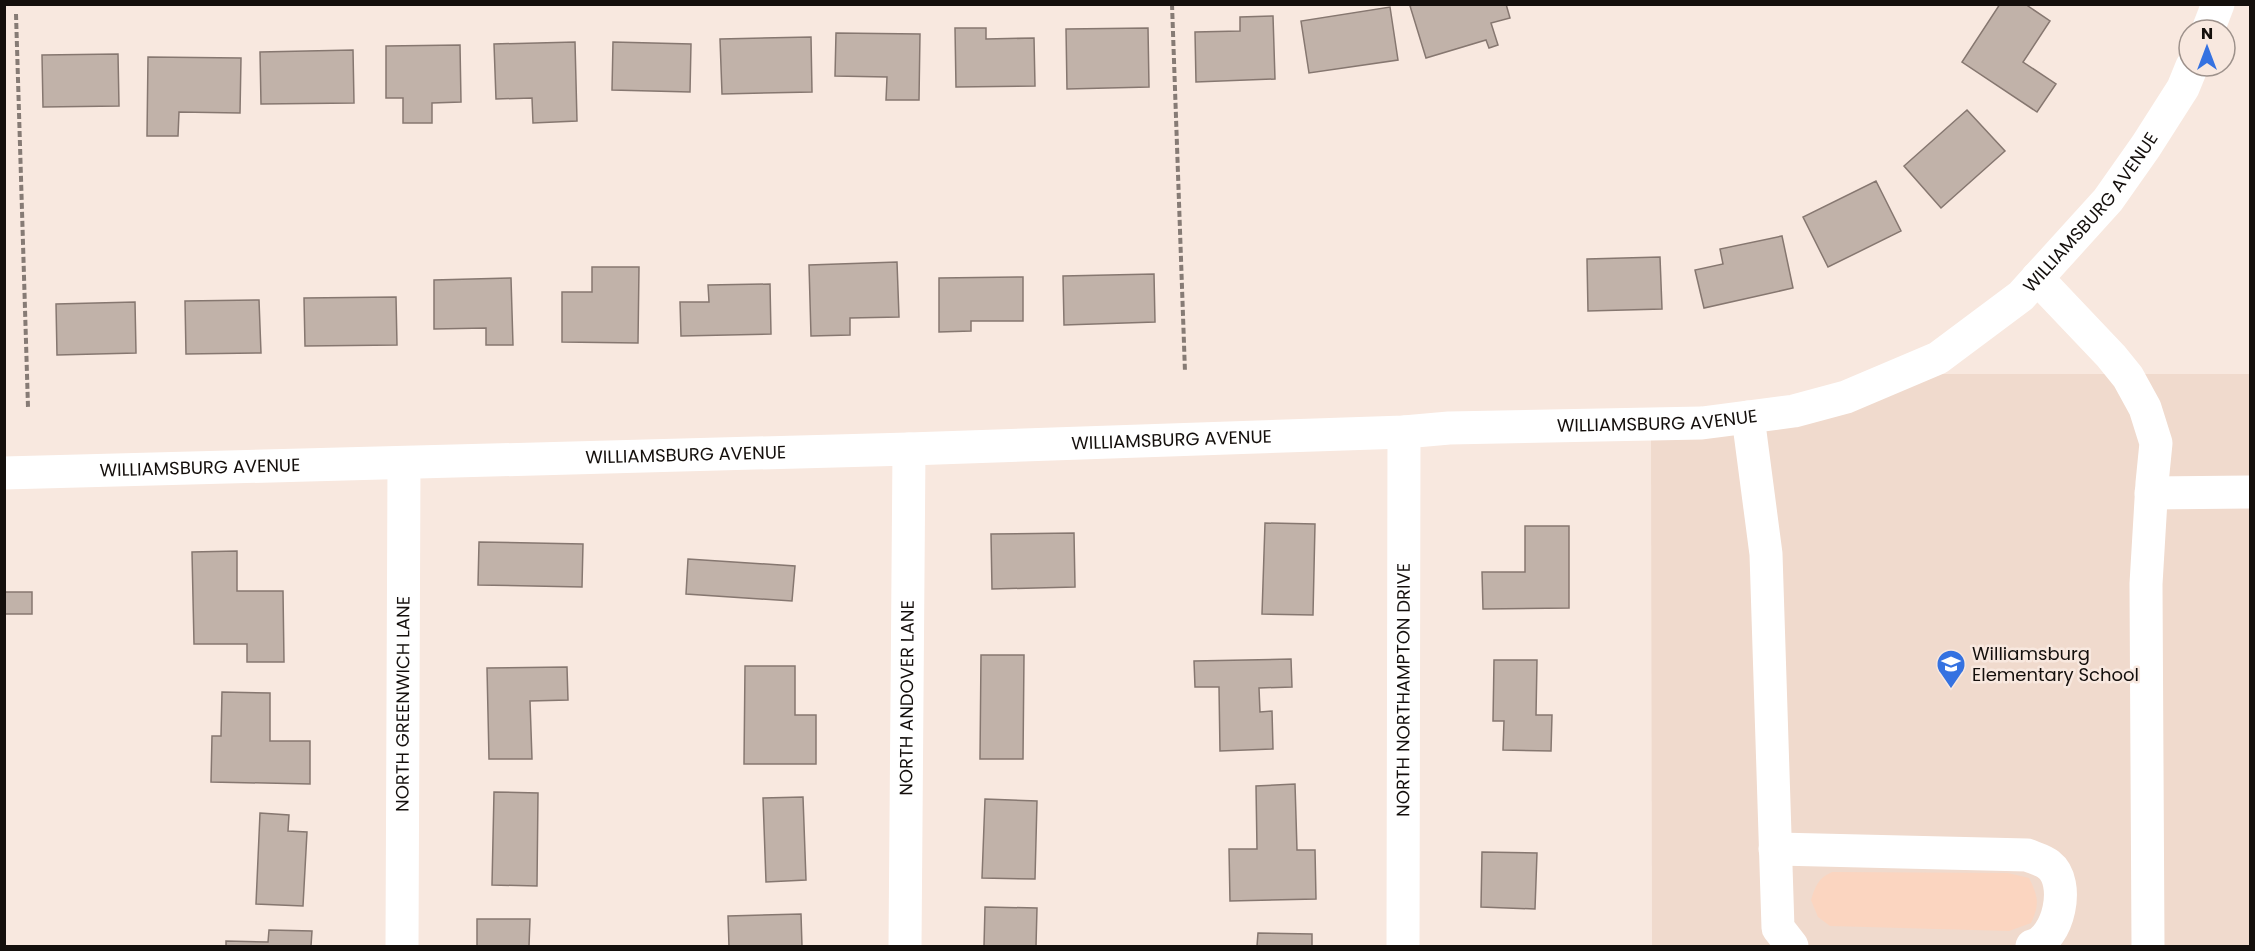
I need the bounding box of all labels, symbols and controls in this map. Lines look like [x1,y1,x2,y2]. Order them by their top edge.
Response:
north arrow [2177,18,2237,78]
text: N [2201,22,2213,45]
street label: WILLIAMSBURG AVENUE [2017,127,2164,298]
street label: WILLIAMSBURG AVENUE [1557,403,1759,438]
street label: WILLIAMSBURG AVENUE [1071,424,1272,455]
street label: WILLIAMSBURG AVENUE [585,439,786,470]
street label: WILLIAMSBURG AVENUE [99,452,301,482]
street label: NORTH NORTHAMPTON DRIVE [1390,563,1416,817]
street label: NORTH GREENWICH LANE [390,596,415,812]
street label: NORTH ANDOVER LANE [893,600,920,796]
place label: Williamsburg Elementary School [1972,641,2139,687]
school or university icon: Williamsburg Elementary School [1935,648,1967,690]

